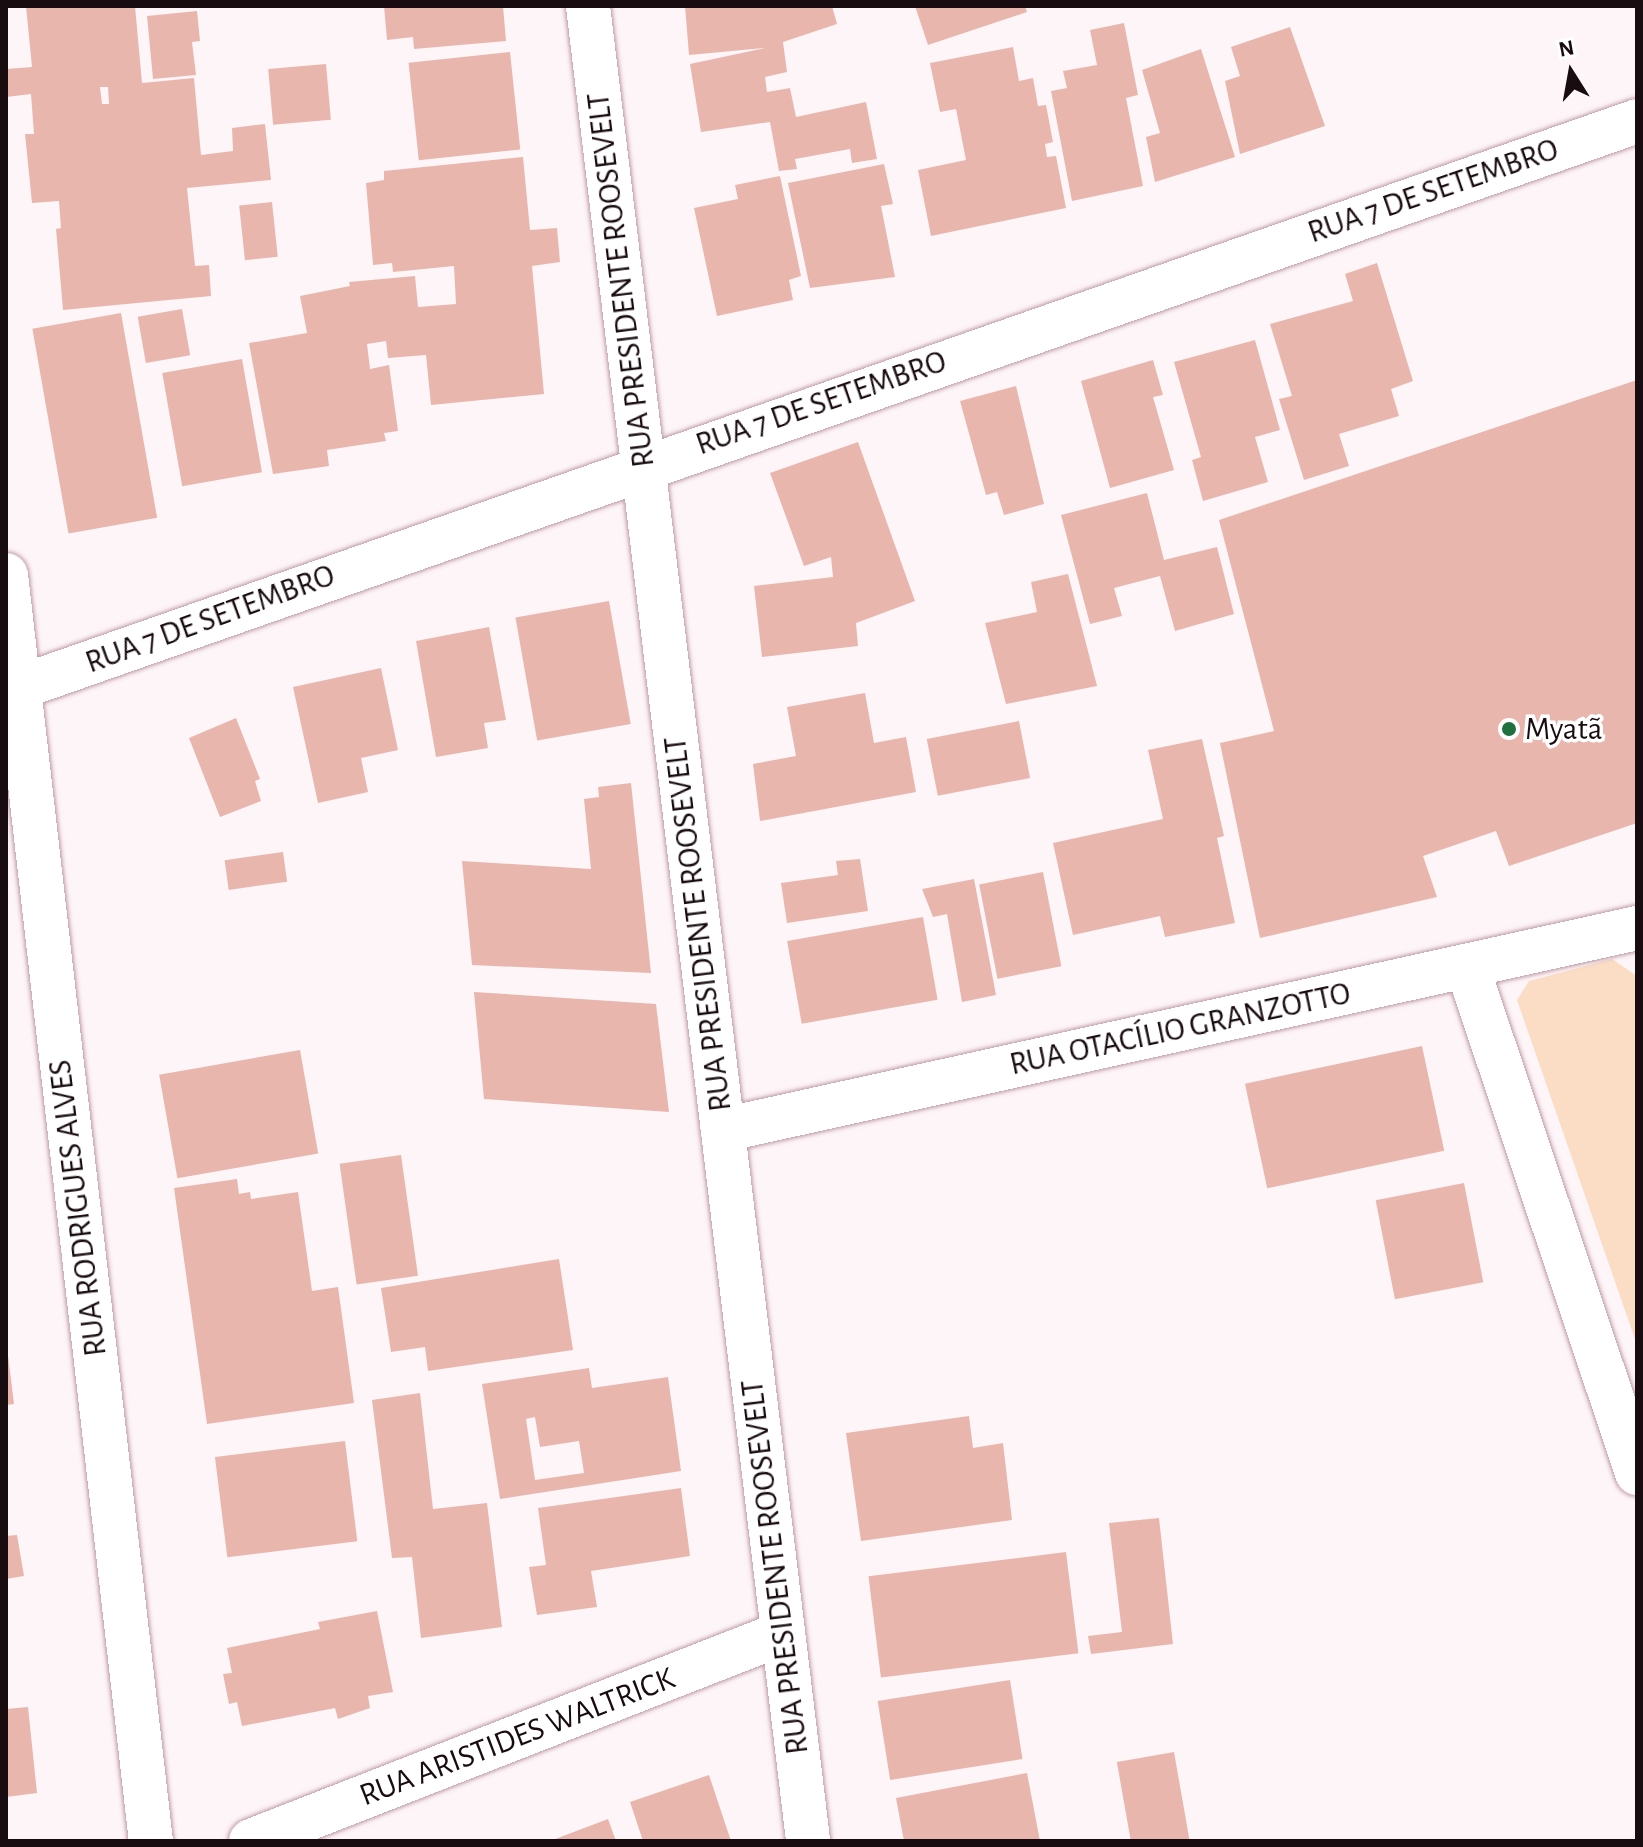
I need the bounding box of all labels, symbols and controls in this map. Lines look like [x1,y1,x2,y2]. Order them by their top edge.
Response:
north arrow [1531,32,1611,112]
text: N [1557,36,1576,61]
street label: RUA PRESIDENTE ROOSEVELT [579,90,663,470]
street label: RUA 7 DE SETEMBRO [1303,130,1563,252]
street label: RUA 7 DE SETEMBRO [691,342,951,464]
street label: RUA 7 DE SETEMBRO [80,556,340,682]
place label: Myatã [1525,710,1603,748]
marker: Myatã [1500,720,1518,738]
street label: RUA PRESIDENTE ROOSEVELT [656,734,740,1114]
street label: RUA OTACÍLIO GRANZOTTO [1006,974,1354,1084]
street label: RUA RODRIGUES ALVES [41,1058,115,1358]
street label: RUA PRESIDENTE ROOSEVELT [733,1377,817,1757]
street label: RUA ARISTIDES WALTRICK [354,1659,680,1815]

